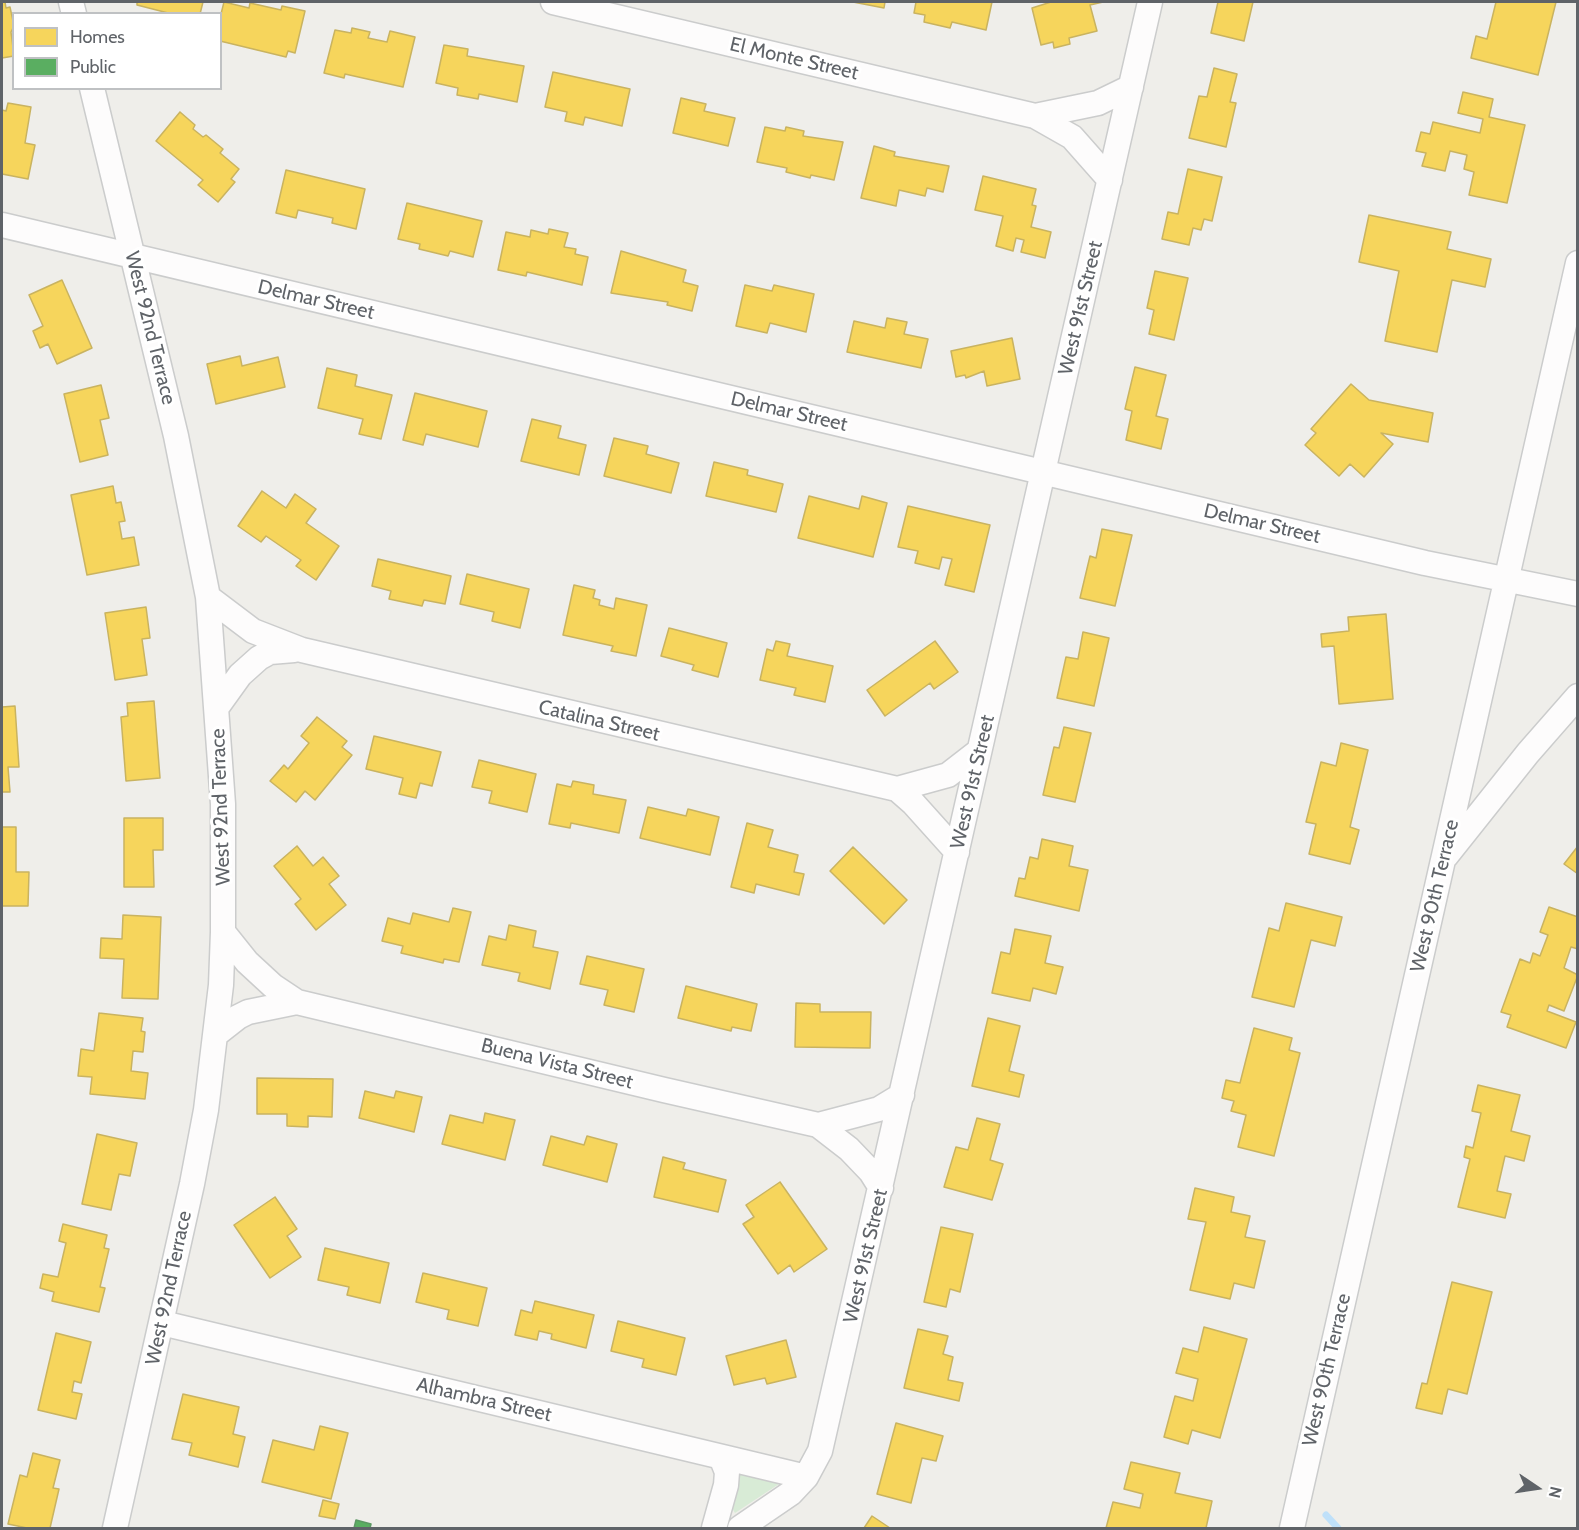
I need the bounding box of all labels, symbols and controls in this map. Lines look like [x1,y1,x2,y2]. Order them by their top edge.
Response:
legend [12,12,222,90]
text: Homes [70,26,125,48]
street label: El Monte Street [727,33,861,85]
text: Public [70,56,116,78]
street label: West 91st Street [1054,239,1108,377]
street label: West 92nd Terrace [119,249,181,407]
street label: Delmar Street [255,275,377,325]
street label: Delmar Street [728,387,850,437]
street label: Delmar Street [1201,499,1323,549]
street label: Catalina Street [536,695,662,747]
street label: West 91st Street [946,713,1000,851]
street label: West 92nd Terrace [206,728,236,886]
street label: West 90th Terrace [1406,817,1464,975]
street label: Buena Vista Street [479,1034,635,1094]
street label: West 91st Street [839,1187,893,1325]
street label: West 92nd Terrace [141,1209,197,1367]
street label: West 90th Terrace [1298,1291,1356,1449]
street label: Alhambra Street [414,1373,554,1427]
north arrow [1507,1458,1567,1518]
text: N [1544,1485,1566,1500]

